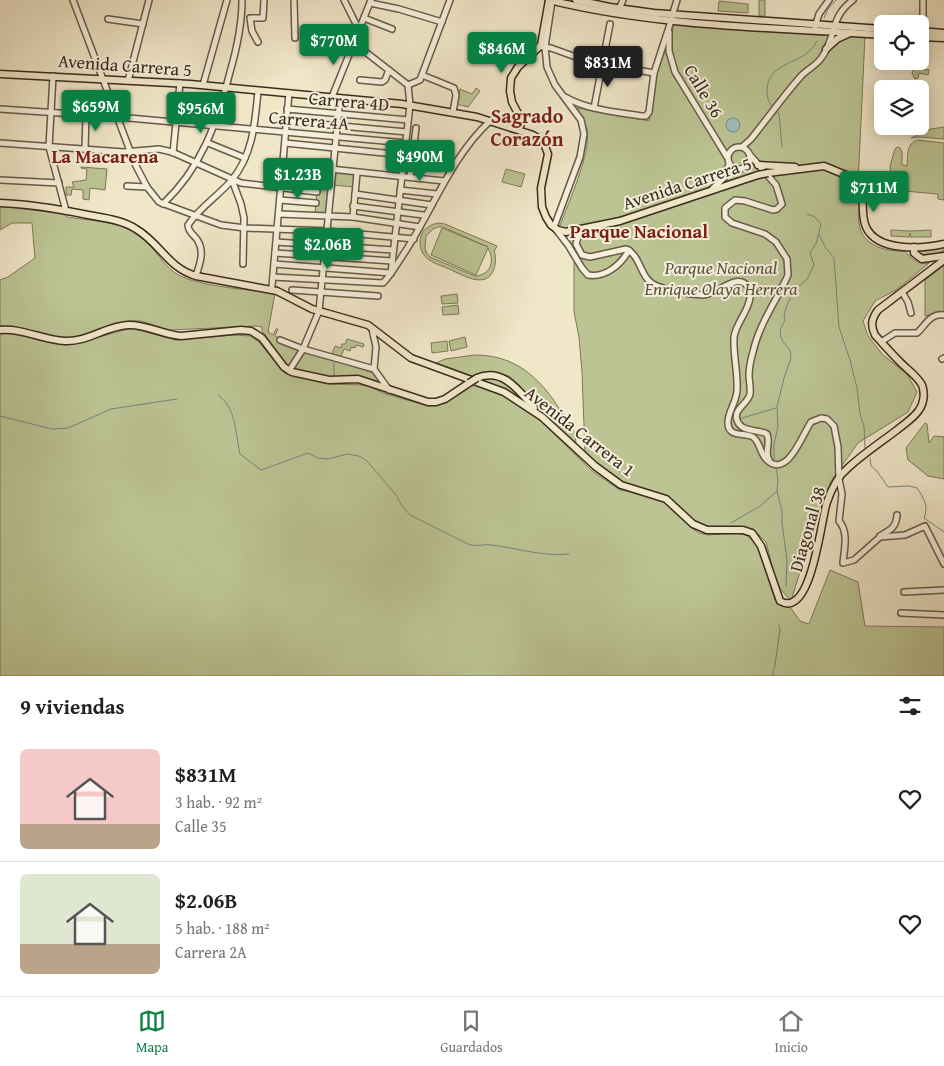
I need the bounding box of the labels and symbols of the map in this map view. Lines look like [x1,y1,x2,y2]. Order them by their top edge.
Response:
pin: $770M [299,23,369,66]
pin: $846M [467,32,537,74]
pin: $831M [573,46,643,88]
street label: Avenida Carrera 5 [57,47,193,83]
street label: Calle 36 [677,59,731,123]
street label: Carrera 4D [308,84,390,118]
pin: $659M [61,90,131,132]
pin: $956M [166,92,236,134]
district label: Sagrado Corazón [490,101,564,153]
street label: Carrera 4A [268,103,350,137]
pin: $490M [385,140,455,182]
district label: La Macarena [51,142,159,170]
street label: Avenida Carrera 5 [619,149,755,217]
pin: $1.23B [257,158,339,200]
pin: $711M [839,170,909,213]
district label: Parque Nacional [570,217,708,245]
pin: $2.06B [287,228,369,270]
park label: Parque Nacional Enrique Olaya Herrera [644,254,798,302]
street label: Avenida Carrera 1 [519,379,641,483]
street label: Diagonal 38 [782,483,832,575]

